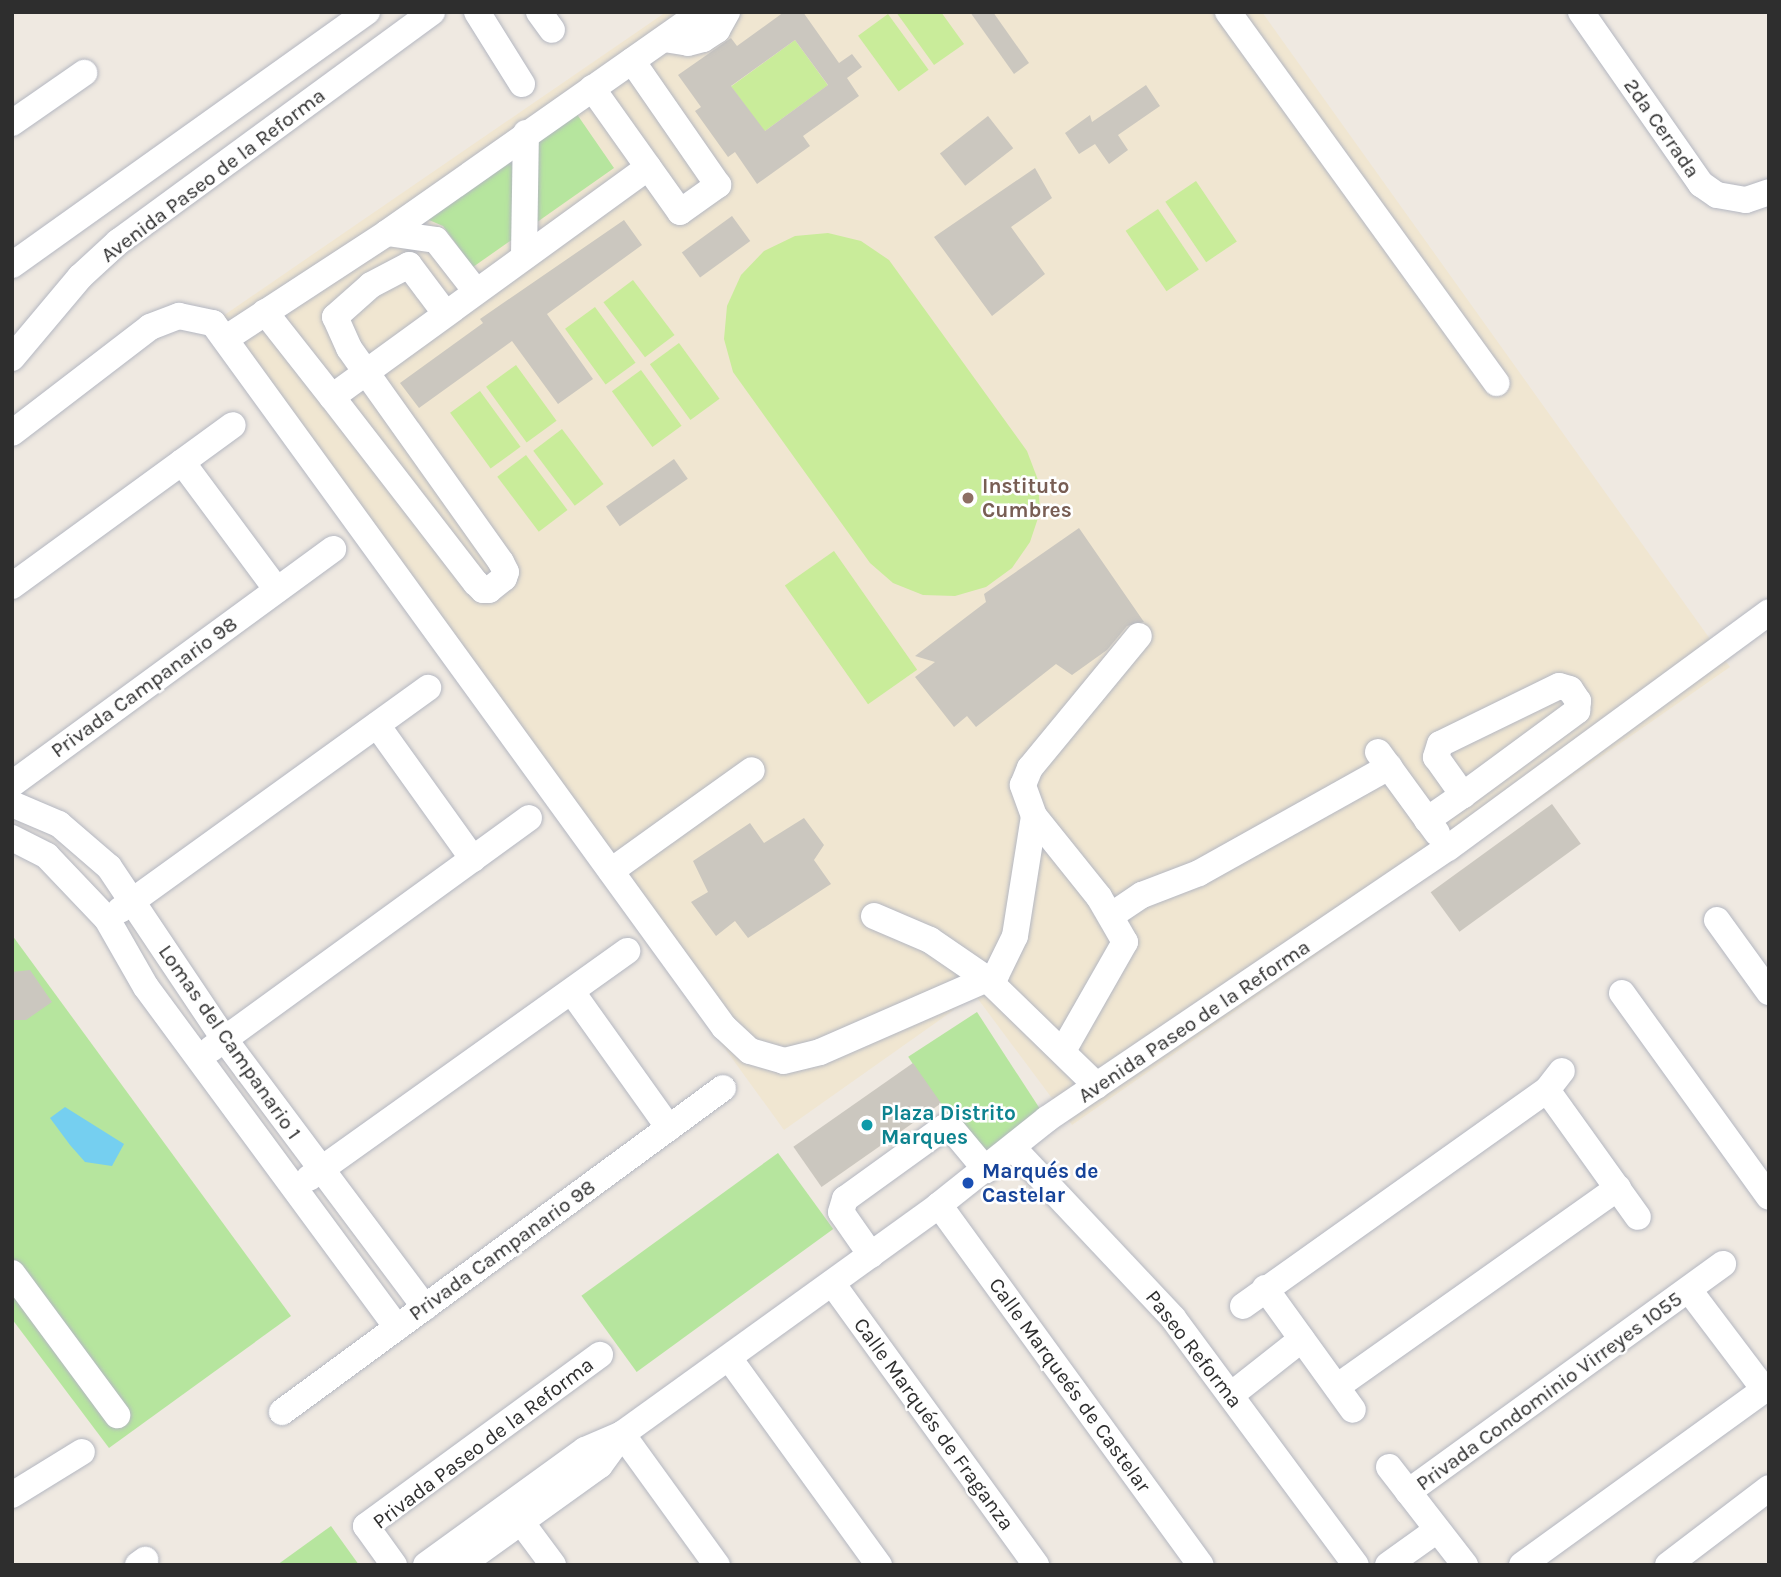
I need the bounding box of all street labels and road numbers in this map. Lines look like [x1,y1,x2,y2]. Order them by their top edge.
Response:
street label: 2da Cerrada [1619,73,1705,183]
street label: Avenida Paseo de la Reforma [96,82,330,268]
street label: Privada Campanario 98 [46,611,242,763]
street label: Avenida Paseo de la Reforma [1073,934,1315,1108]
street label: Lomas del Campanario 1 [153,940,307,1144]
street label: Privada Campanario 98 [404,1174,600,1326]
street label: Calle Marqueés de Castelar [984,1273,1156,1497]
street label: Paseo Reforma [1140,1285,1248,1413]
street label: Privada Condominio Virreyes 1055 [1411,1286,1687,1496]
street label: Calle Marqués de Fraganza [848,1313,1020,1535]
street label: Privada Paseo de la Reforma [368,1352,598,1534]

